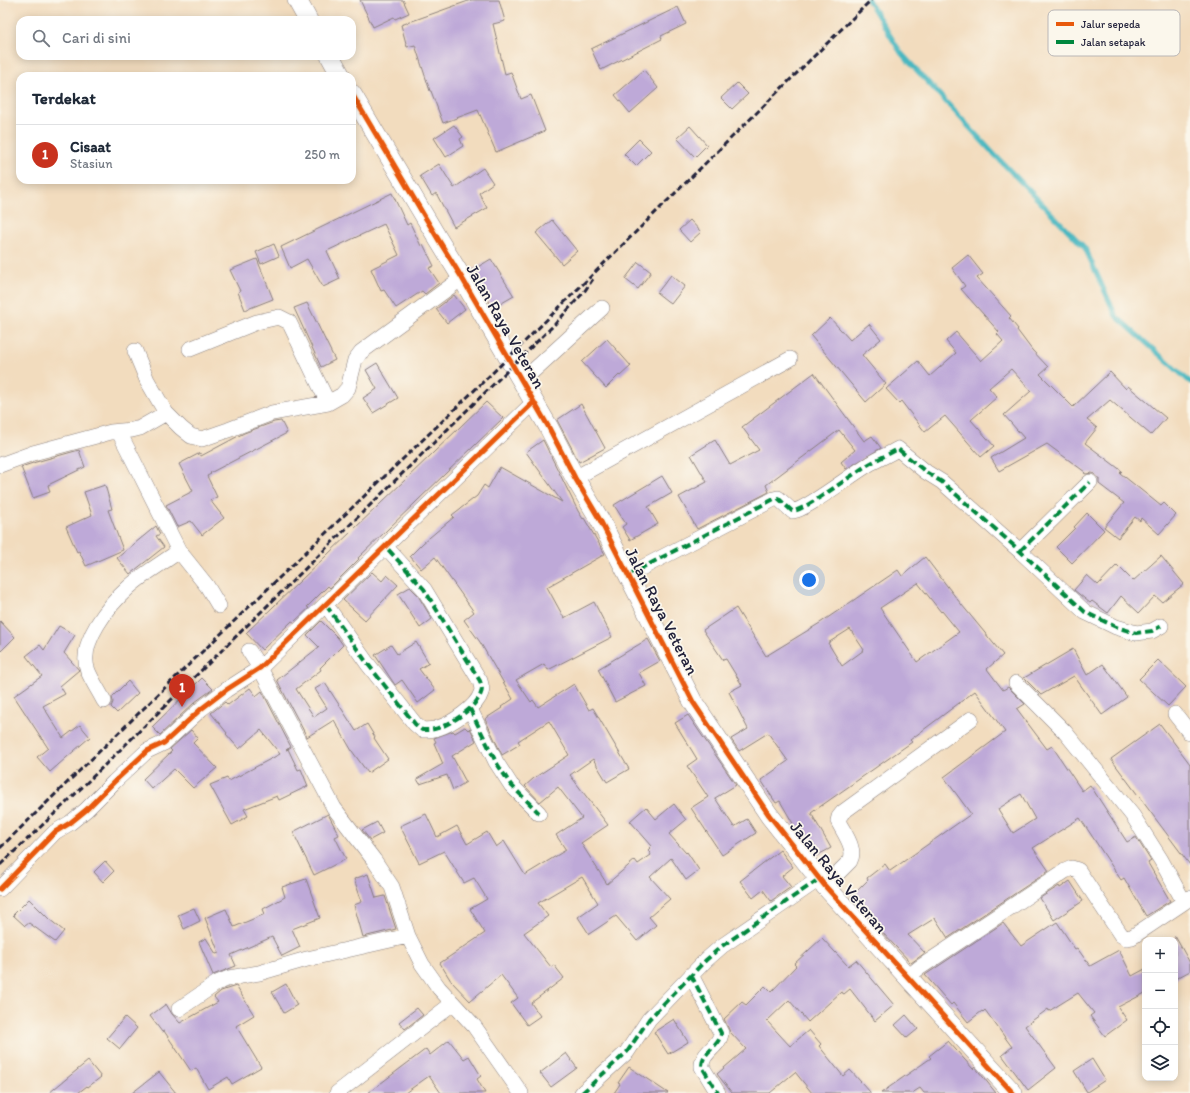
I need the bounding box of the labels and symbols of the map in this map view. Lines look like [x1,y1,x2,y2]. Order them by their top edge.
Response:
legend [1048,10,1180,56]
text: Jalur sepeda [1081,18,1141,31]
text: Jalan setapak [1081,36,1146,49]
street label: Jalan Raya Veteran [462,260,550,392]
street label: Jalan Raya Veteran [621,544,703,678]
your location [799,570,819,590]
pin: 1 [169,674,195,707]
street label: Jalan Raya Veteran [786,817,892,938]

